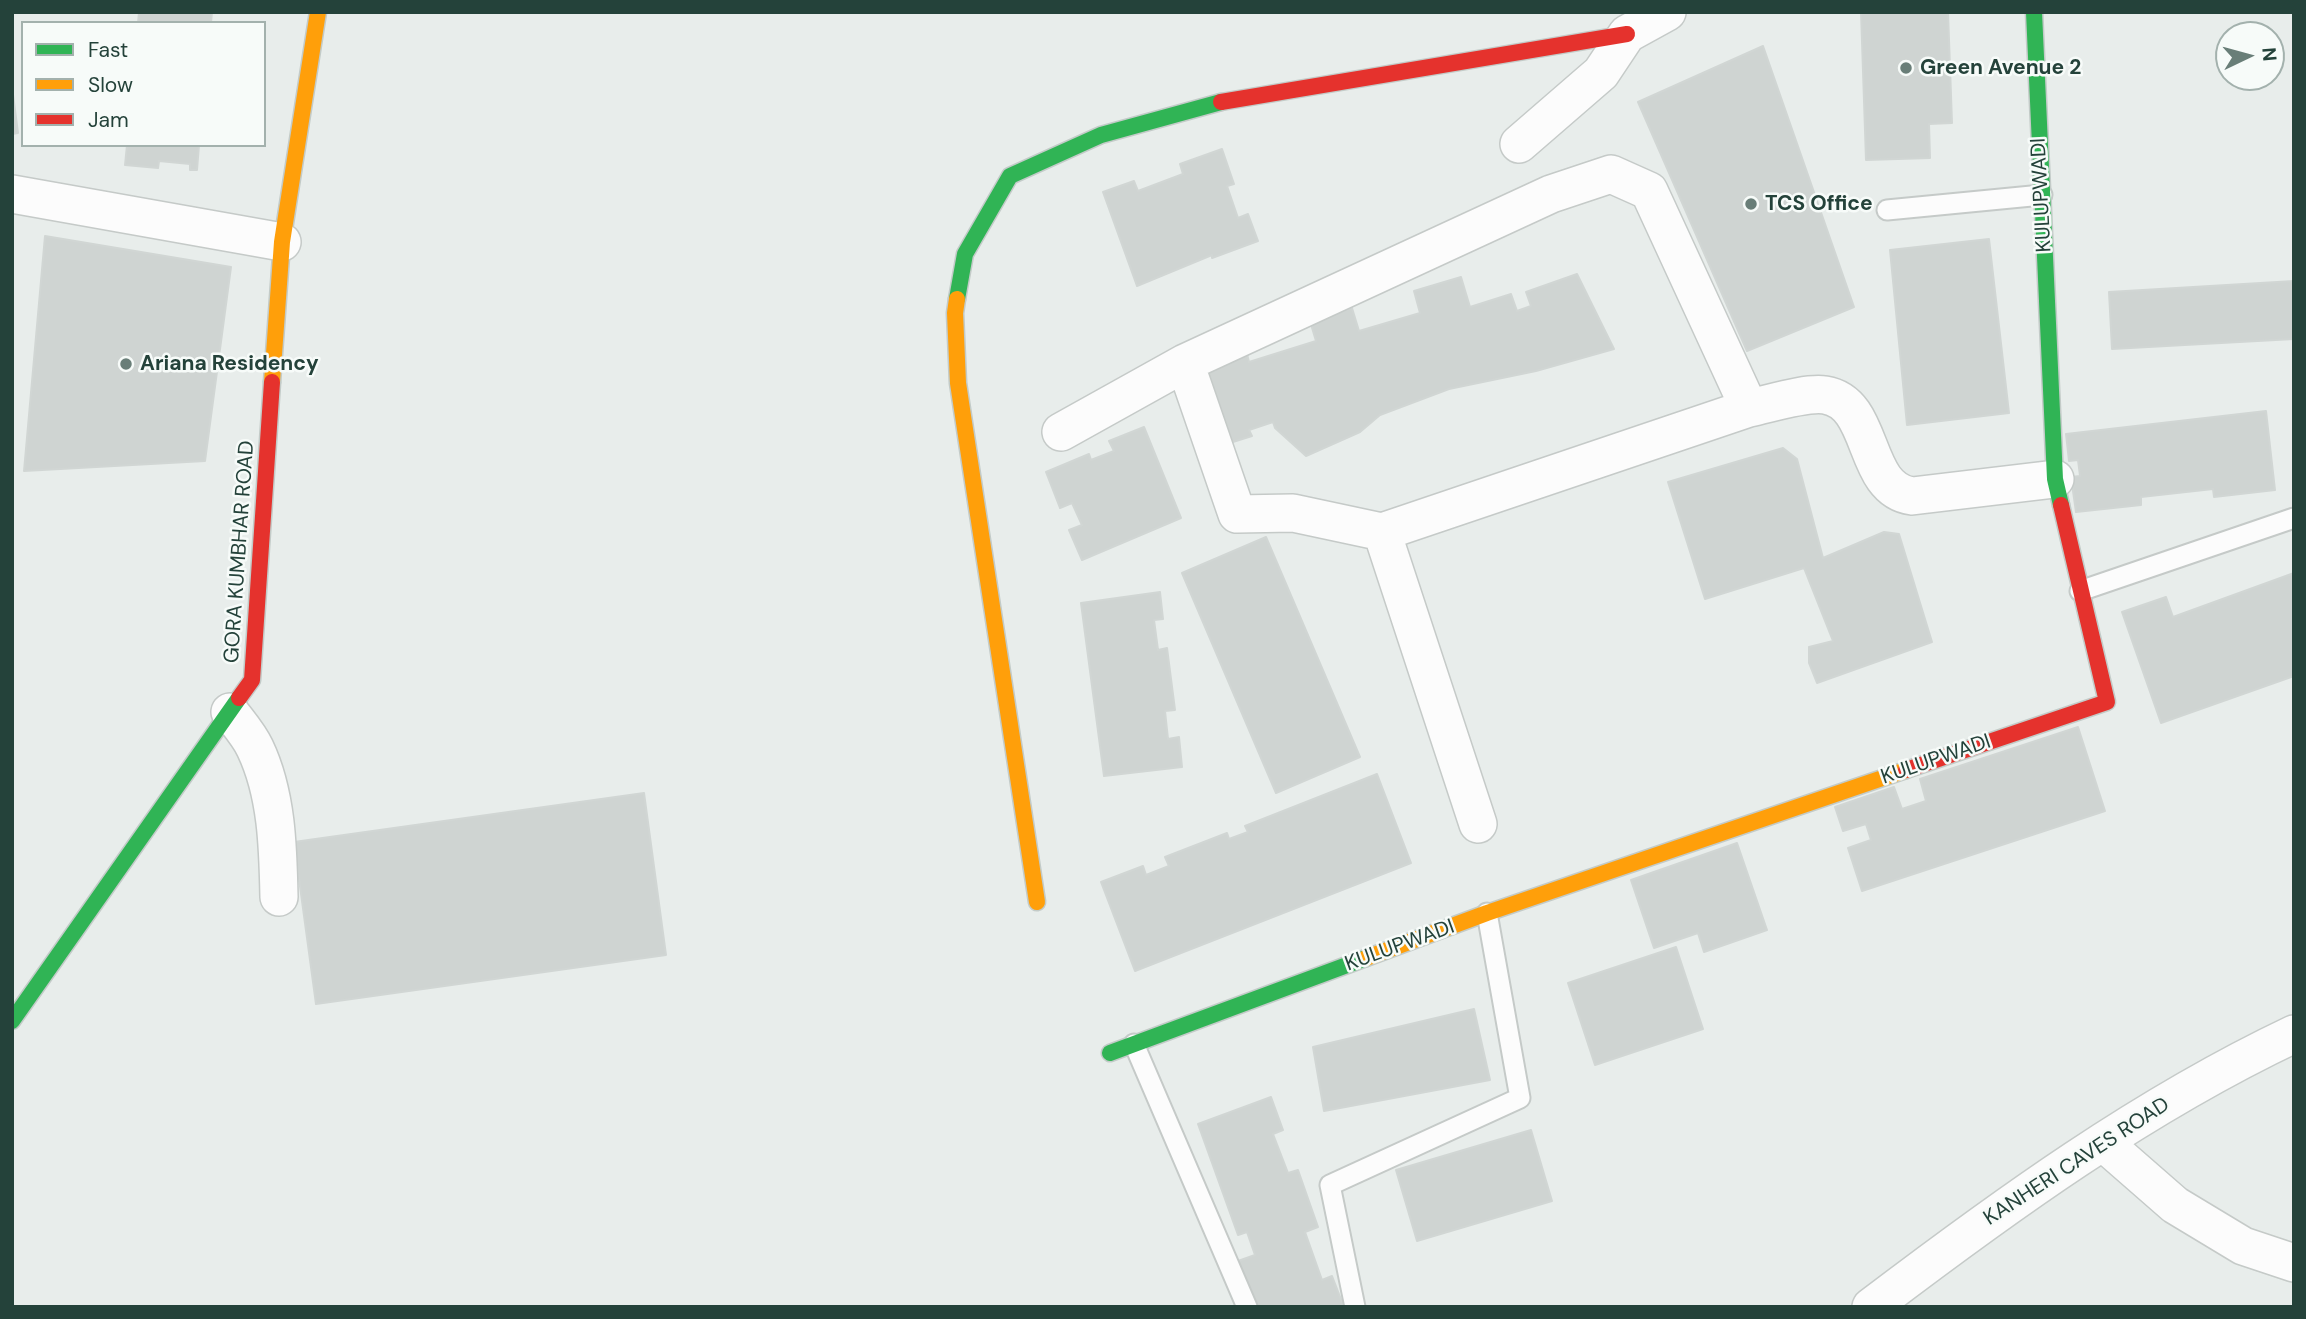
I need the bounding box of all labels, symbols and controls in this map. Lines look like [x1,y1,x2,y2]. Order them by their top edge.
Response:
legend [21,21,266,147]
north arrow [2215,21,2285,91]
text: Fast [88,36,128,64]
text: N [2256,46,2282,62]
place label: Green Avenue 2 [1920,55,2081,81]
marker: Green Avenue 2 [1898,60,1914,76]
text: Slow [88,71,133,99]
text: Jam [88,106,129,134]
street label: KULUPWADI [2026,137,2058,253]
place label: TCS Office [1765,191,1873,217]
marker: TCS Office [1743,196,1759,212]
place label: Ariana Residency [140,351,319,377]
marker: Ariana Residency [118,356,134,372]
street label: GORA KUMBHAR ROAD [220,440,260,664]
street label: KULUPWADI [1878,729,1994,791]
street label: KULUPWADI [1342,915,1458,977]
street label: KANHERI CAVES ROAD [1979,1093,2175,1231]

